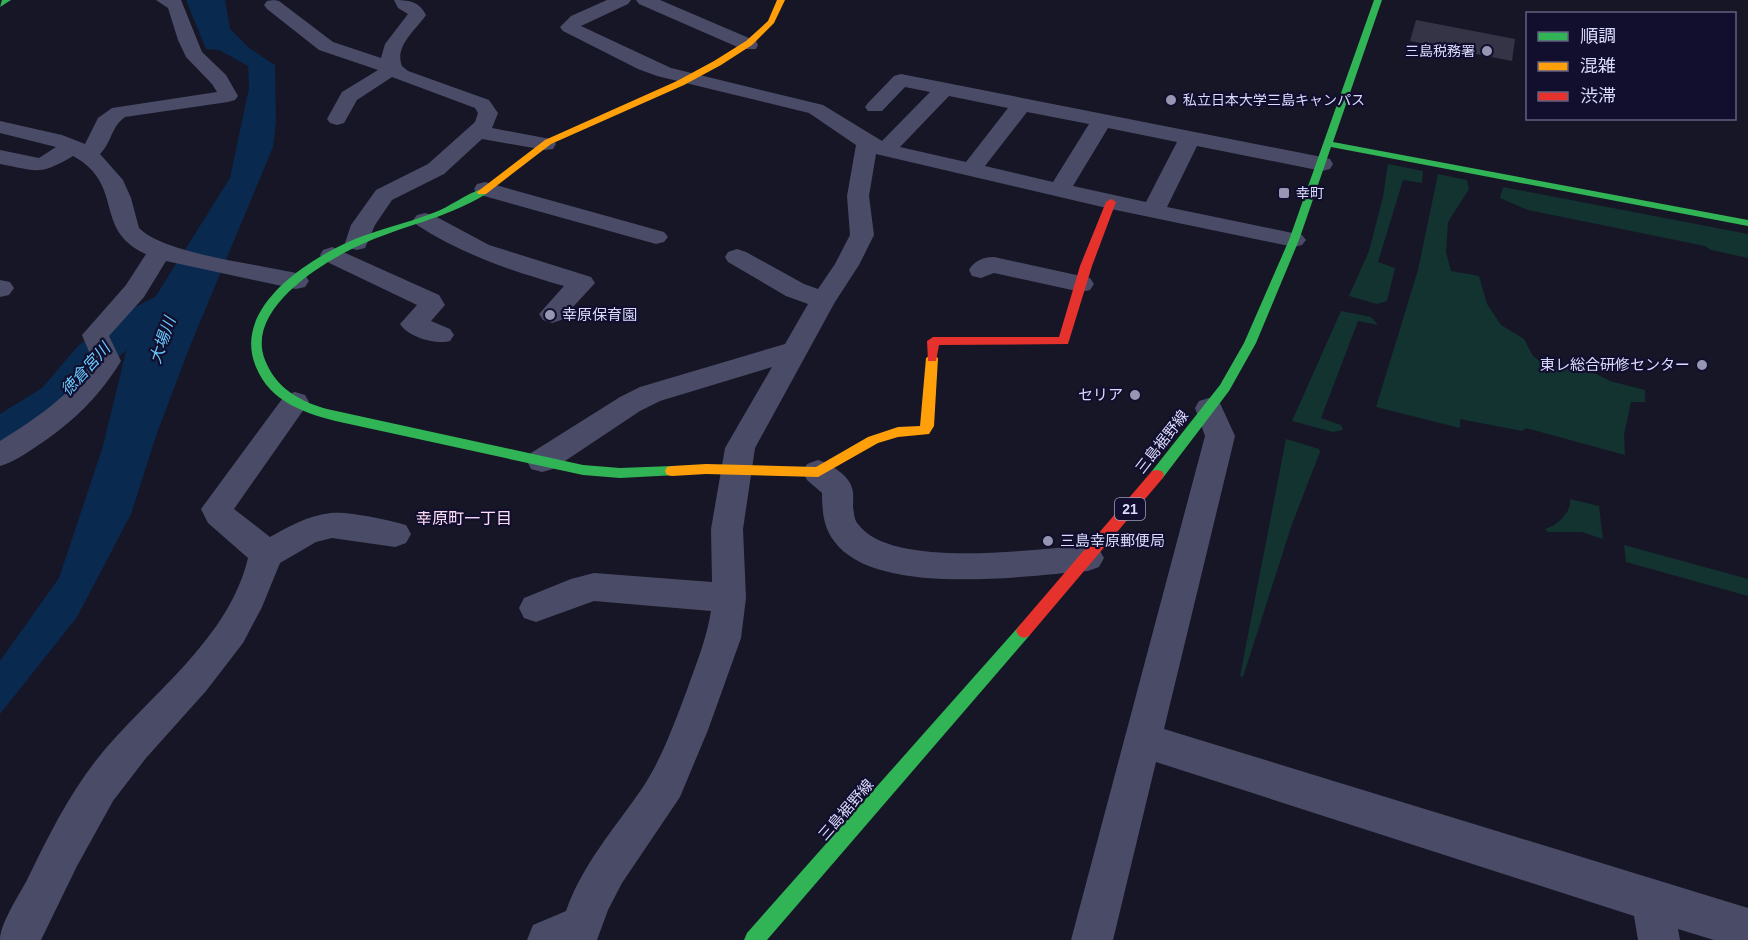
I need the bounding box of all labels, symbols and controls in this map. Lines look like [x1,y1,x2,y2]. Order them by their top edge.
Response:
legend [1526,12,1736,120]
text: 順調 [1580,26,1616,46]
place label: 三島税務署 [1405,43,1475,59]
marker: 三島税務署 [1480,44,1494,58]
text: 混雑 [1580,56,1616,76]
text: 渋滞 [1580,86,1616,106]
place label: 私立日本大学三島キャンパス [1183,92,1365,108]
marker: 私立日本大学三島キャンパス [1164,93,1178,107]
place label: 幸町 [1296,185,1324,201]
marker: 幸町 [1277,186,1291,200]
place label: 幸原保育園 [562,306,637,323]
marker: 幸原保育園 [543,308,557,322]
water label: 大場川 [147,313,179,366]
water label: 徳倉宮川 [58,338,114,399]
place label: 東レ総合研修センター [1540,356,1690,373]
marker: 東レ総合研修センター [1695,358,1709,372]
place label: セリア [1078,386,1123,403]
marker: セリア [1128,388,1142,402]
street label: 三島裾野線 [1132,407,1191,476]
road number: 21 [1115,498,1145,520]
district label: 幸原町一丁目 [416,510,512,527]
place label: 三島幸原郵便局 [1060,532,1165,549]
marker: 三島幸原郵便局 [1041,534,1055,548]
street label: 三島裾野線 [815,776,877,844]

